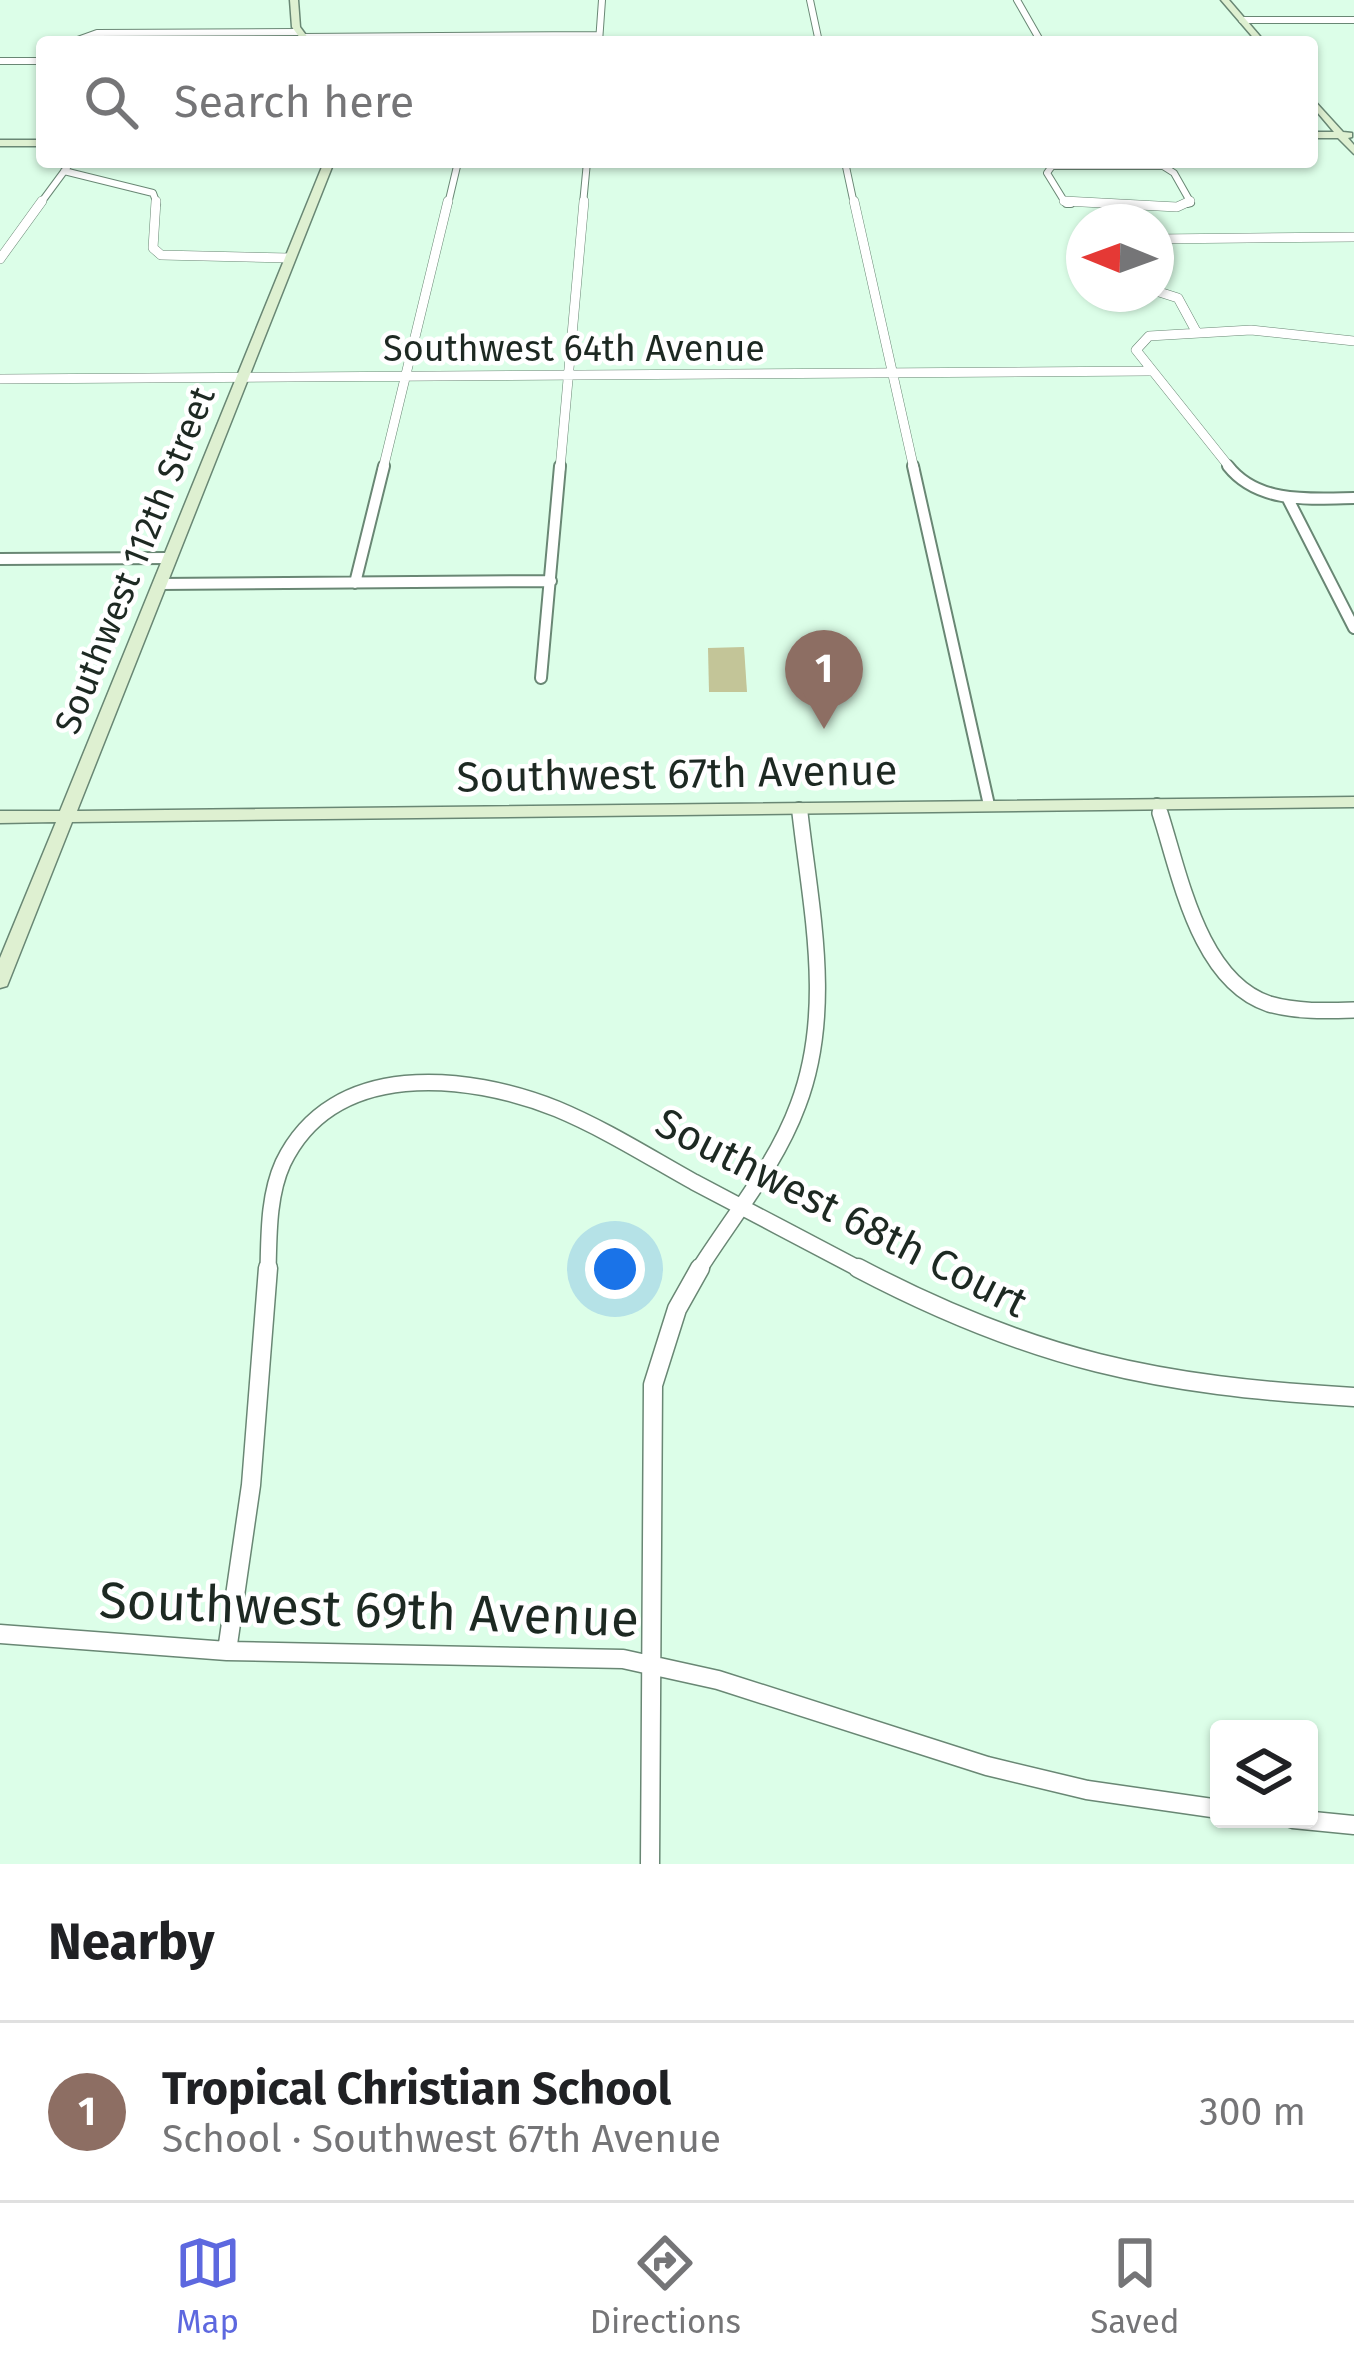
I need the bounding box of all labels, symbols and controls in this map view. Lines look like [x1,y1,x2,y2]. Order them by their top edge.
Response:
search box [36,36,1318,168]
icon: search [78,69,144,135]
text: Search here [174,75,414,129]
north arrow [1066,204,1174,312]
street label: Southwest 64th Avenue [383,327,765,371]
street label: Southwest 112th Street [45,380,225,740]
pin: 1 [785,630,863,729]
street label: Southwest 67th Avenue [456,745,898,803]
street label: Southwest 68th Court [648,1098,1036,1329]
your location [585,1239,645,1299]
street label: Southwest 69th Avenue [98,1570,640,1650]
map controls [1210,1720,1318,1828]
button: layers [1210,1720,1318,1828]
text: Nearby [48,1911,214,1973]
text: Tropical Christian School [162,2062,671,2116]
text: 1 [78,2089,96,2135]
text: 300 m [1199,2089,1306,2135]
text: School · Southwest 67th Avenue [162,2116,721,2162]
tab: Map [175,2230,241,2342]
tab: Directions [590,2230,741,2342]
tab: Saved [1090,2230,1179,2342]

